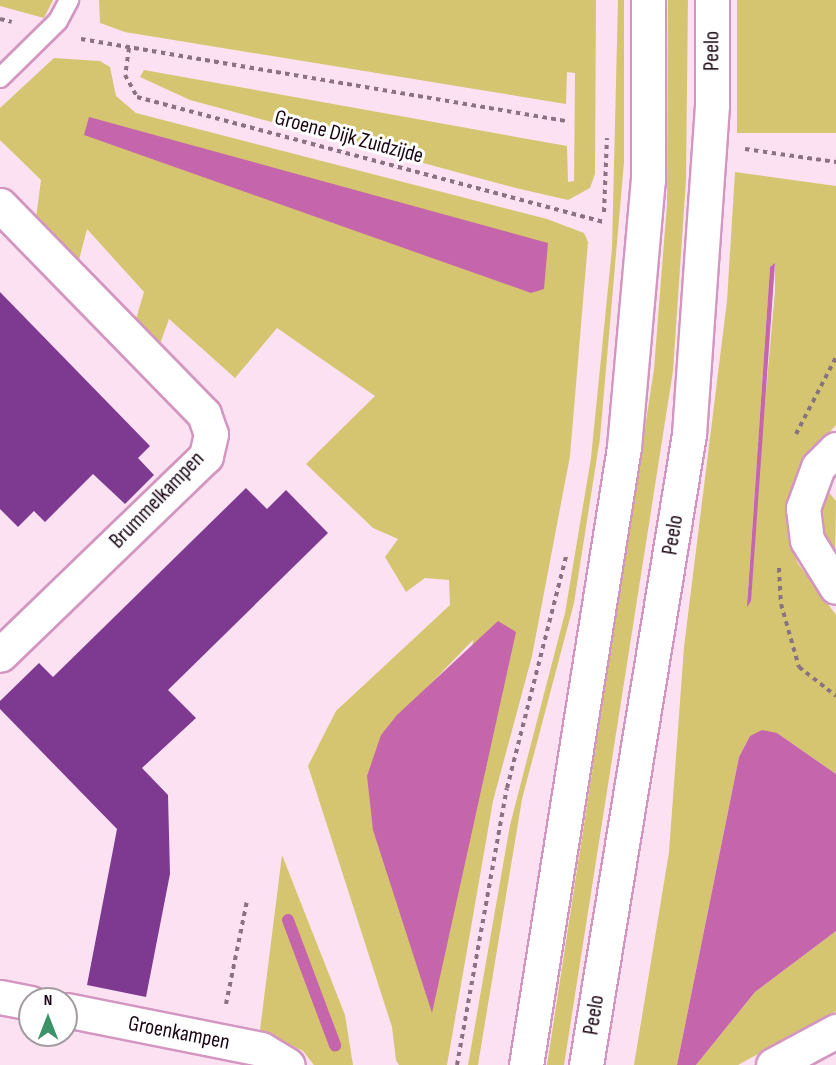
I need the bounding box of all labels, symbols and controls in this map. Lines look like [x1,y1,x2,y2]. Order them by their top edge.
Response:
street label: Peelo [699,31,725,71]
street label: Groene Dijk Zuidzijde [272,104,426,170]
street label: Brummelkampen [104,446,210,554]
street label: Peelo [657,513,689,557]
north arrow [18,987,78,1047]
text: N [44,991,52,1010]
street label: Peelo [578,993,610,1037]
street label: Groenkampen [126,1010,232,1056]

